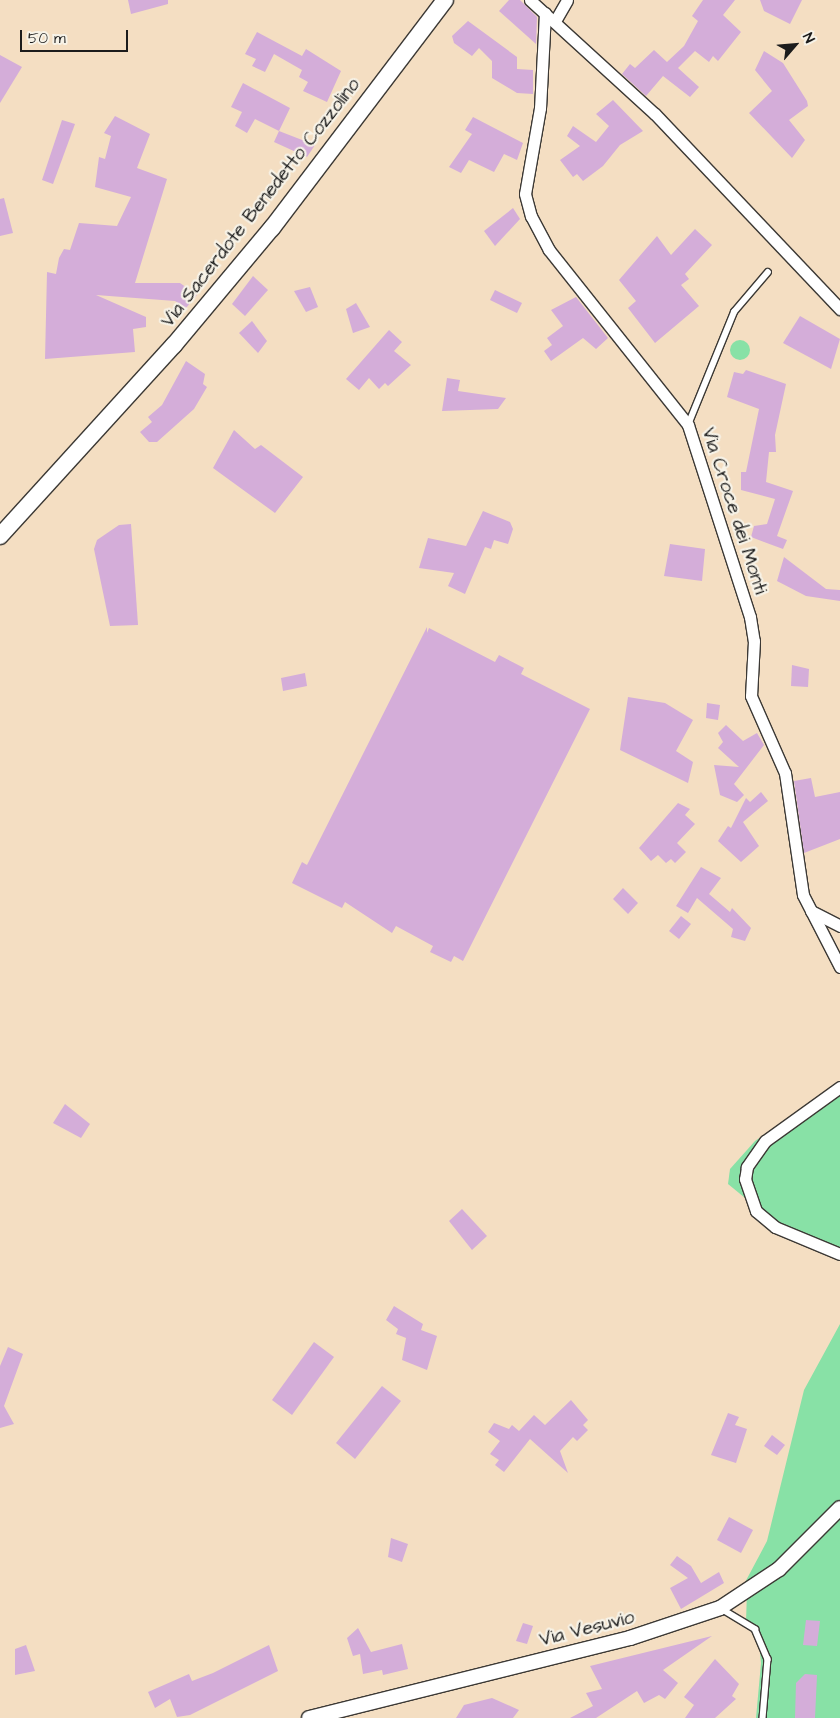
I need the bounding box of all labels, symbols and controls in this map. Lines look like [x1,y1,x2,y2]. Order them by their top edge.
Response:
scale bar [22,20,130,52]
north arrow [770,20,820,70]
text: 50 m [28,28,66,49]
text: N [797,30,819,47]
street label: Via Sacerdote Benedetto Cozzolino [157,74,365,332]
street label: Via Croce dei Monti [696,425,772,597]
street label: Via Vesuvio [537,1606,637,1652]

